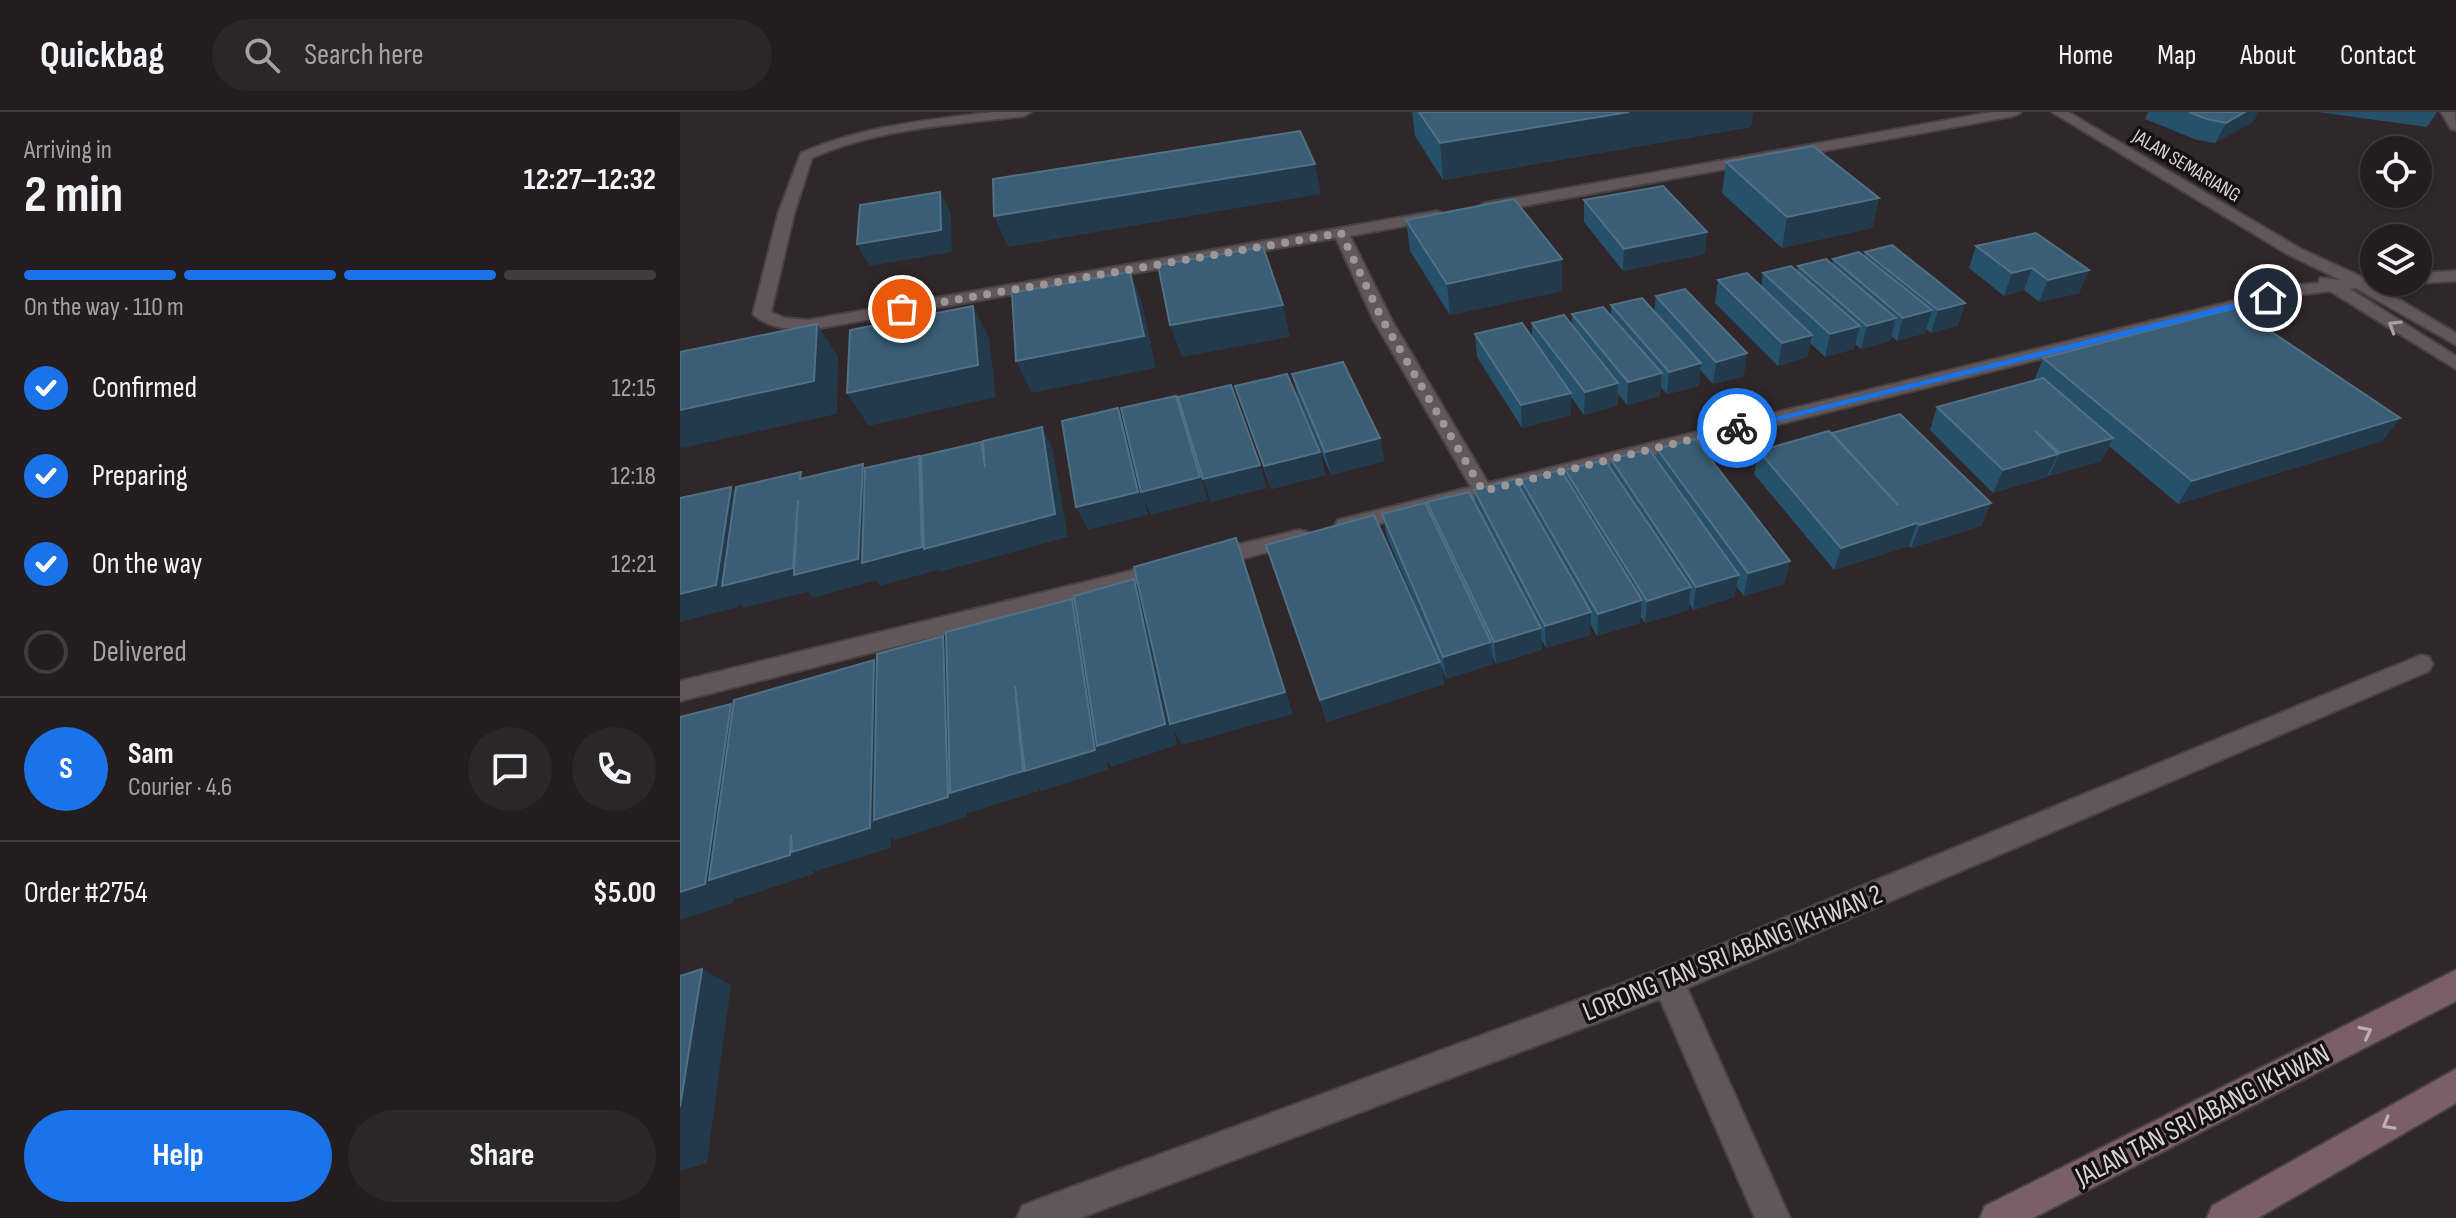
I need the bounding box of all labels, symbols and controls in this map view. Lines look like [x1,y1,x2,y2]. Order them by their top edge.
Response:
search box [212,19,772,91]
text: Quickbag [40,33,164,78]
icon: search [240,33,284,77]
text: Search here [304,37,423,73]
text: Home [2058,39,2113,72]
text: Map [2157,39,2196,72]
text: About [2240,39,2296,72]
text: Contact [2340,39,2416,72]
street label: JALAN SEMARIANG [2127,124,2245,207]
text: Arriving in [24,135,112,166]
map controls [2360,136,2432,296]
button: locate [2360,136,2432,208]
text: 12:27–12:32 [524,162,656,198]
text: 2 min [24,164,123,227]
button: layers [2360,224,2432,296]
pin [2234,264,2302,332]
pin [868,275,936,343]
icon: home [2246,276,2290,320]
icon: bag [880,287,924,331]
text: On the way · 110 m [24,292,184,323]
one-way arrow [2388,321,2403,336]
icon: check [24,366,68,410]
text: Confirmed [92,370,197,406]
text: 12:15 [611,373,656,404]
courier [1697,388,1777,468]
icon: bike [1715,406,1759,450]
icon: check [24,454,68,498]
text: Preparing [92,458,188,494]
text: 12:18 [610,461,656,492]
icon: check [24,542,68,586]
text: On the way [92,546,202,582]
text: 12:21 [611,549,656,580]
text: Delivered [92,634,187,670]
button: chat [468,727,552,811]
button: phone [572,727,656,811]
text: Sam [128,736,174,772]
text: S [59,751,73,787]
text: Courier · 4.6 [128,772,232,803]
text: Order #2754 [24,875,148,911]
text: $5.00 [593,875,656,911]
street label: LORONG TAN SRI ABANG IKHWAN 2 [1578,878,1887,1029]
one-way arrow [2358,1026,2373,1041]
street label: JALAN TAN SRI ABANG IKHWAN [2069,1037,2335,1194]
button: Help [24,1110,332,1202]
button: Share [348,1110,656,1202]
one-way arrow [2382,1114,2397,1130]

